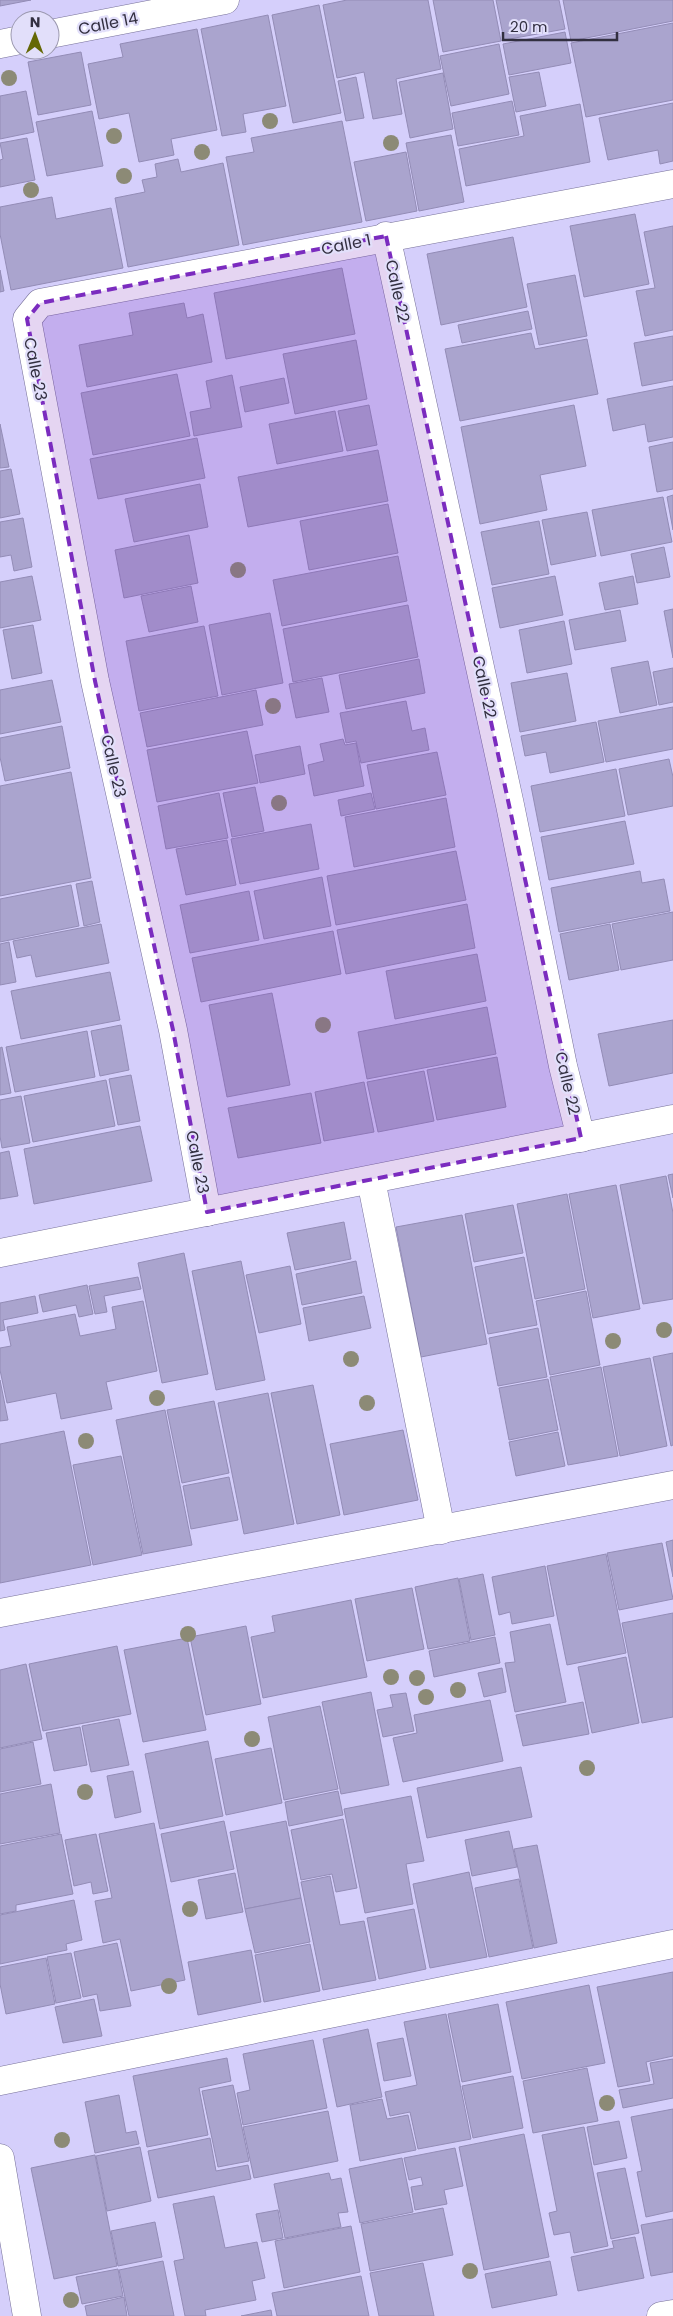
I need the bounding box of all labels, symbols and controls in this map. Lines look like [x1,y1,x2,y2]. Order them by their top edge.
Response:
street label: Calle 14 [76,6,140,41]
north arrow [10,10,60,60]
scale bar [503,10,617,42]
text: N [30,12,41,32]
text: 20 m [510,16,548,37]
street label: Calle 1 [319,228,373,261]
street label: Calle 22 [380,258,415,325]
street label: Calle 23 [18,336,53,403]
street label: Calle 22 [467,654,502,721]
street label: Calle 23 [95,732,132,800]
street label: Calle 22 [549,1050,586,1117]
street label: Calle 23 [180,1129,215,1196]

